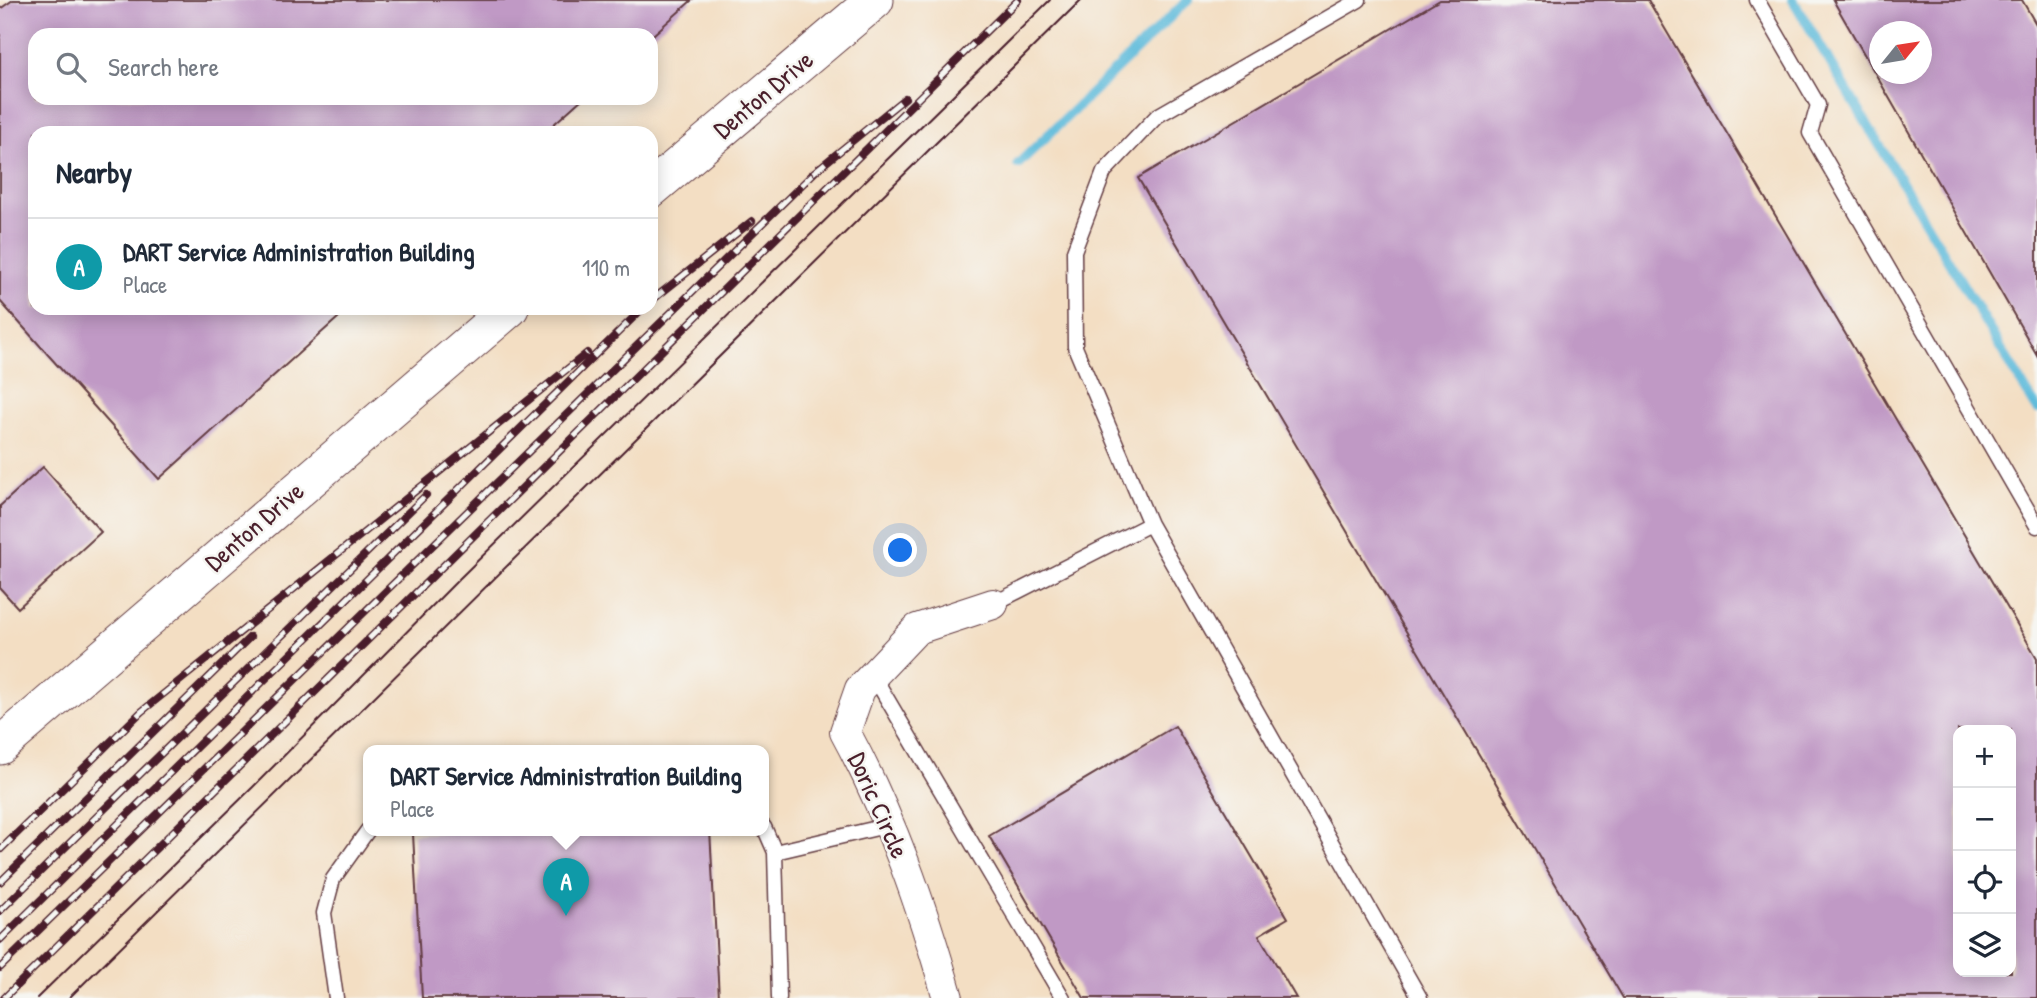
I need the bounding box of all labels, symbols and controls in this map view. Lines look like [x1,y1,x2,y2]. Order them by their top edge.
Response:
north arrow [1869,21,1932,84]
search box [28,28,658,105]
street label: Denton Drive [706,42,820,146]
icon: search [52,48,90,86]
text: Search here [108,49,219,84]
text: Nearby [56,152,132,192]
text: DART Service Administration Building [123,234,475,269]
text: A [73,252,85,283]
text: 110 m [582,252,630,283]
text: Place [123,269,167,300]
street label: Denton Drive [197,473,311,579]
your location [883,533,917,567]
map controls [1953,725,2016,977]
button: + [1953,725,2016,788]
popup [363,745,769,836]
street label: Doric Circle [840,747,918,863]
text: DART Service Administration Building [390,758,742,793]
button: − [1953,788,2016,851]
text: Place [390,793,434,824]
button: locate [1953,851,2016,914]
pin: A [543,858,589,916]
button: layers [1953,914,2016,977]

